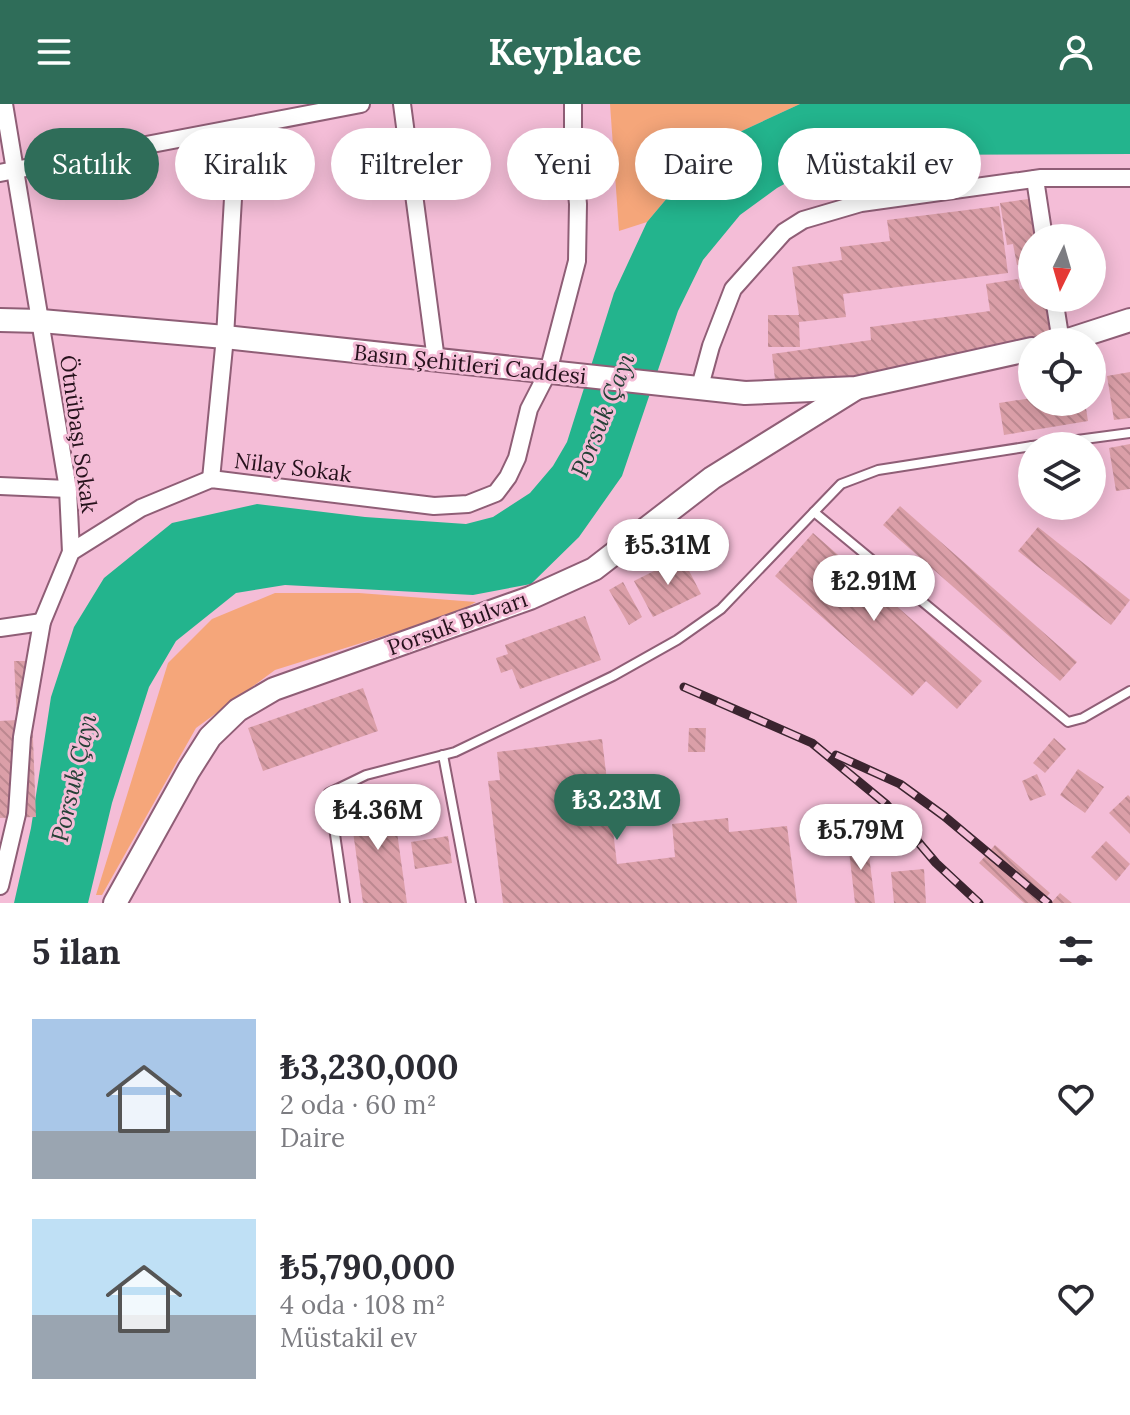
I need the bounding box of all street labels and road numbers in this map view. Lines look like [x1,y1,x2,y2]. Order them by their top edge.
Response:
street label: Basın Şehitleri Caddesi [352,338,588,390]
street label: Ötnübaşı Sokak [54,353,104,515]
street label: Nilay Sokak [233,446,353,488]
street label: Porsuk Bulvarı [383,585,531,661]

